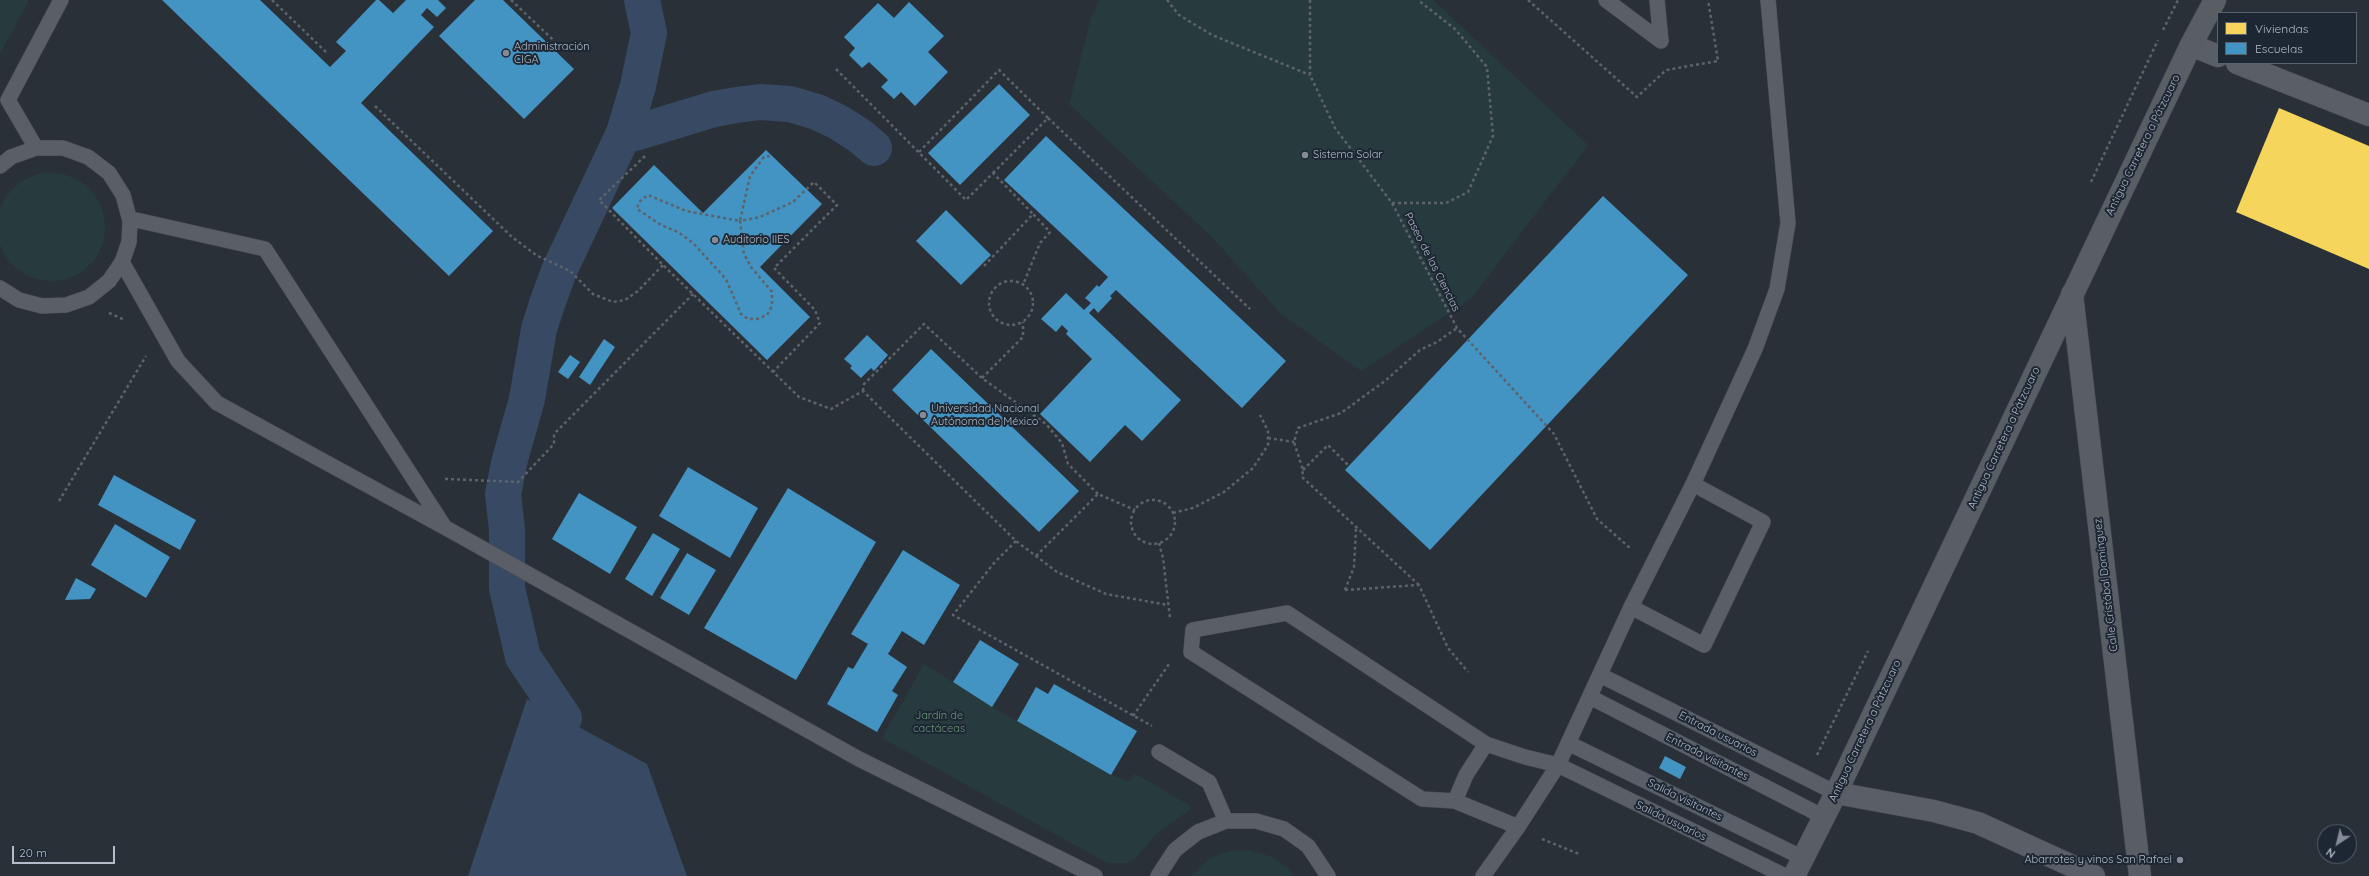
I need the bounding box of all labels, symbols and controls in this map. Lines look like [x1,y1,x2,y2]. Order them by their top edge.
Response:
legend [2217,12,2357,64]
text: Viviendas [2255,21,2308,36]
place label: Administración CIGA [514,40,590,66]
text: Escuelas [2255,41,2303,56]
marker: Administración CIGA [501,48,511,58]
street label: Antigua Carretera a Pátzcuaro [2103,72,2183,218]
place label: Sistema Solar [1313,148,1383,162]
marker: Sistema Solar [1300,150,1310,160]
street label: Paseo de las Ciencias [1401,210,1463,314]
place label: Auditorio IIES [723,233,790,247]
marker: Auditorio IIES [710,235,720,245]
street label: Antigua Carretera a Pátzcuaro [1965,365,2043,511]
place label: Universidad Nacional Autónoma de México [931,402,1039,428]
marker: Universidad Nacional Autónoma de México [918,410,928,420]
street label: Calle Cristóbal Domínguez [2091,518,2121,652]
street label: Antigua Carretera a Pátzcuaro [1826,658,1904,804]
park label: Jardín de cactáceas [913,709,965,735]
street label: Entrada usuarios [1677,709,1759,759]
street label: Entrada visitantes [1663,730,1751,784]
street label: Salida visitantes [1645,776,1725,824]
street label: Salida usuarios [1634,798,1708,844]
north arrow [2317,824,2357,864]
scale bar [14,838,117,864]
text: 20 m [19,845,47,860]
text: N [2323,845,2338,861]
place label: Abarrotes y vinos San Rafael [2024,853,2172,867]
marker: Abarrotes y vinos San Rafael [2175,855,2185,865]

